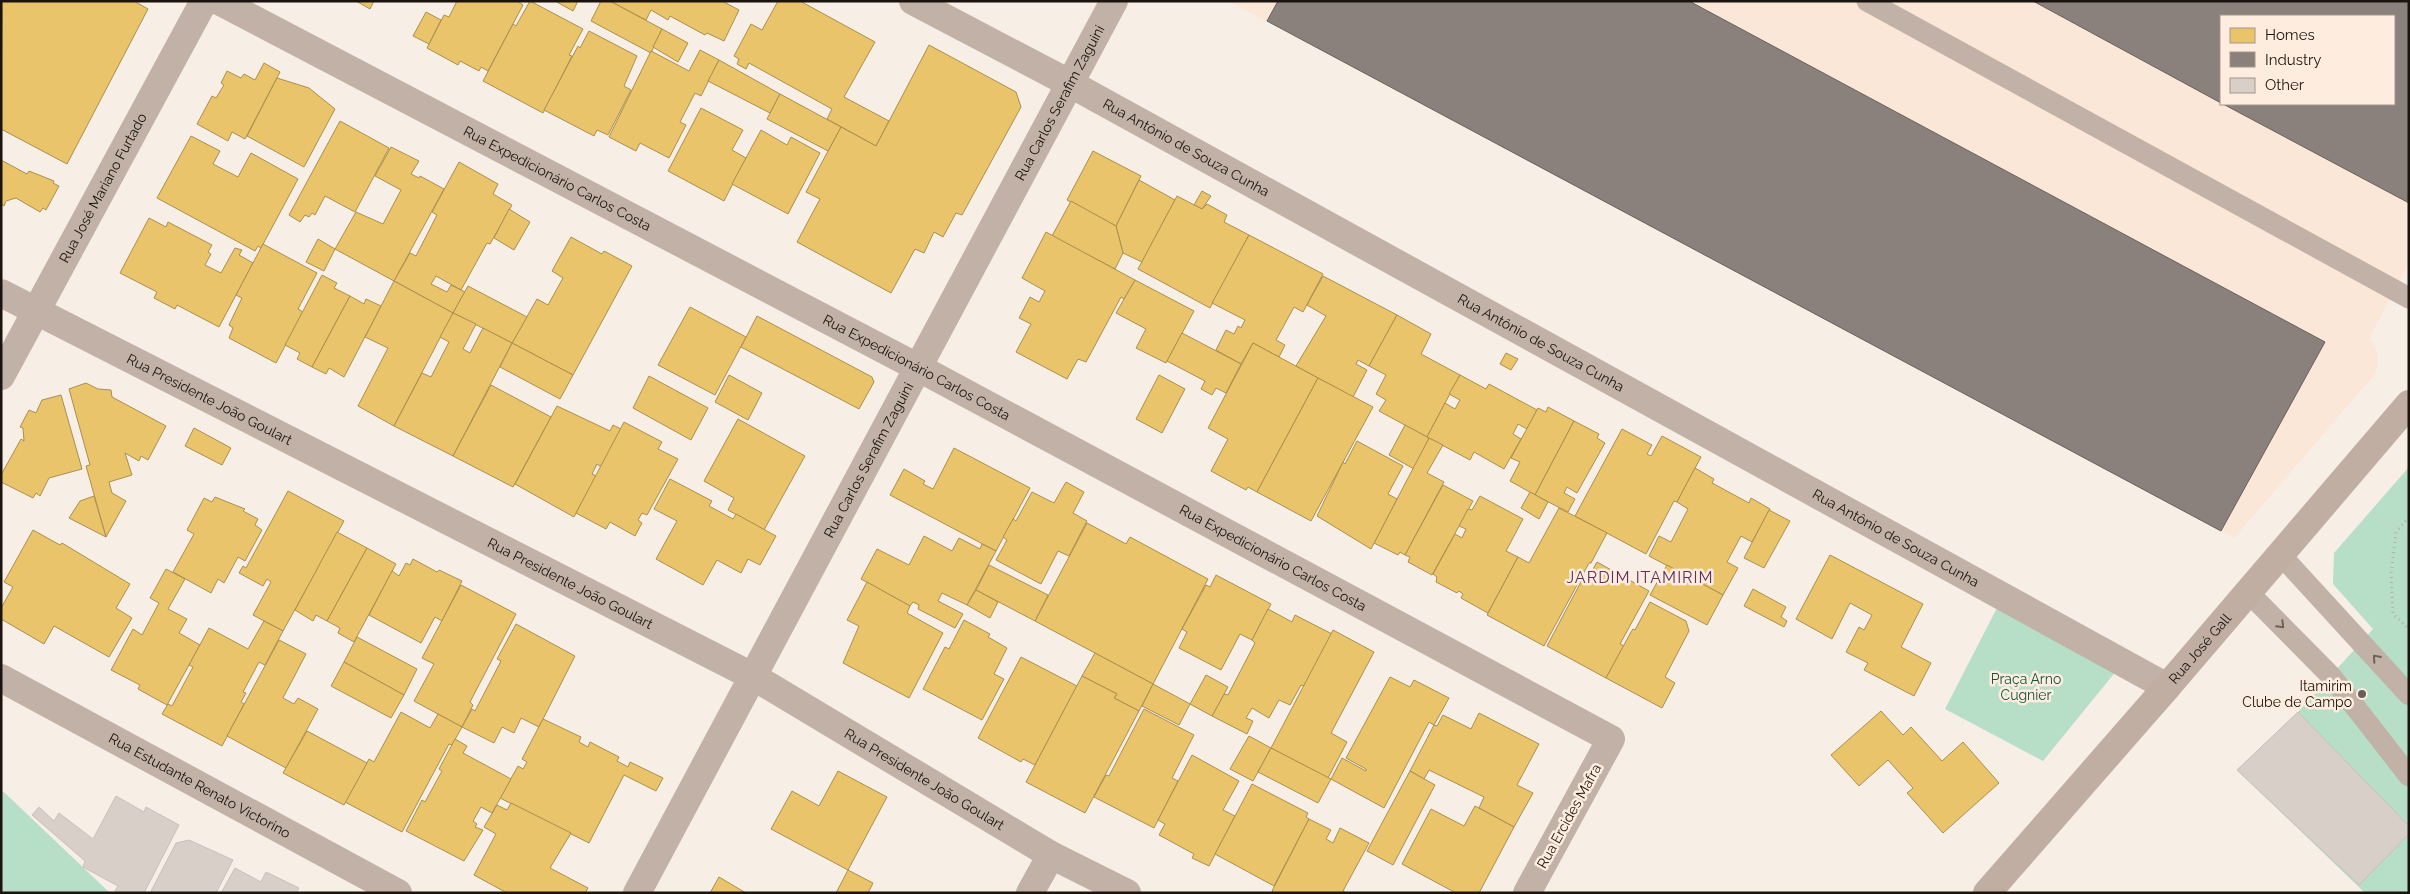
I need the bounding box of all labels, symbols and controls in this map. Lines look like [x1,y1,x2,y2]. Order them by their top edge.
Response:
legend [2220,15,2395,105]
street label: Rua Carlos Serafim Zaguini [1012,23,1108,183]
text: Homes [2265,26,2315,44]
text: Industry [2265,51,2321,69]
text: Other [2265,76,2305,94]
street label: Rua Antônio de Souza Cunha [1100,95,1272,200]
street label: Rua José Mariano Furtado [56,110,150,265]
street label: Rua Expedicionário Carlos Costa [461,123,654,234]
street label: Rua Antônio de Souza Cunha [1455,290,1627,395]
street label: Rua Expedicionário Carlos Costa [820,311,1013,423]
street label: Rua Presidente João Goulart [124,351,295,448]
street label: Rua Carlos Serafim Zaguini [821,380,917,540]
street label: Rua Antônio de Souza Cunha [1810,486,1982,590]
street label: Rua Expedicionário Carlos Costa [1177,501,1369,614]
street label: Rua Presidente João Goulart [485,535,656,632]
district label: JARDIM ITAMIRIM [1566,568,1714,587]
street label: Rua José Gall [2165,610,2234,687]
one-way arrow [2275,620,2284,629]
one-way arrow [2374,655,2382,664]
park label: Praça Arno Cugnier [1991,671,2061,703]
place label: Itamirim Clube de Campo [2242,678,2352,710]
marker: Itamirim Clube de Campo [2356,688,2368,700]
street label: Rua Presidente João Goulart [842,725,1007,833]
street label: Rua Estudante Renato Victorino [106,730,293,841]
street label: Rua Ercides Mafra [1534,761,1604,871]

